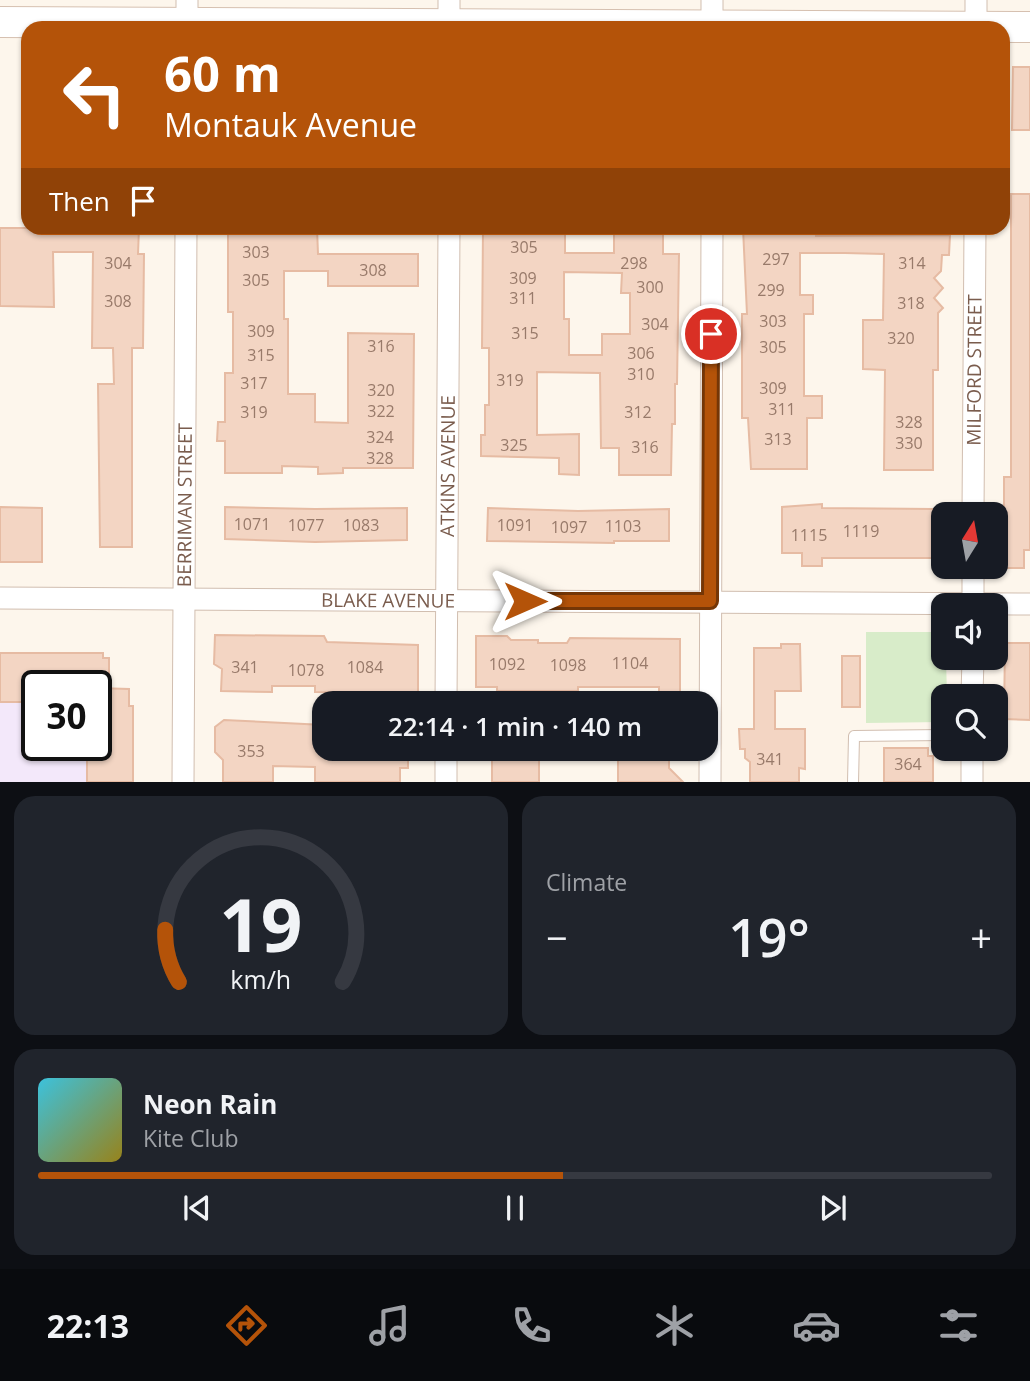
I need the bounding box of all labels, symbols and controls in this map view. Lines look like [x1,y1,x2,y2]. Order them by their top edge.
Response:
text: 60 m [164,40,281,106]
icon: left [49,49,140,140]
text: Montauk Avenue [164,103,417,146]
icon: arrive [124,182,162,220]
text: Then [49,183,110,219]
house number: 305 [510,236,538,258]
house number: 303 [242,241,270,263]
house number: 297 [762,248,790,270]
house number: 304 [104,252,132,274]
house number: 298 [620,252,648,274]
house number: 314 [898,252,926,274]
house number: 308 [359,259,387,281]
house number: 309 [509,267,537,289]
house number: 305 [242,269,270,291]
house number: 300 [636,276,664,298]
house number: 299 [757,279,785,301]
house number: 311 [509,287,537,309]
house number: 308 [104,290,132,312]
house number: 318 [897,292,925,314]
street label: MILFORD STREET [960,294,988,446]
pin [681,304,741,364]
house number: 303 [759,310,787,332]
house number: 304 [641,313,669,335]
icon: arrive [692,315,730,353]
house number: 309 [247,320,275,342]
house number: 315 [511,322,539,344]
house number: 320 [887,327,915,349]
house number: 316 [367,335,395,357]
house number: 305 [759,336,787,358]
house number: 306 [627,342,655,364]
house number: 315 [247,344,275,366]
house number: 310 [627,363,655,385]
house number: 319 [496,369,524,391]
house number: 317 [240,372,268,394]
house number: 309 [759,377,787,399]
house number: 320 [367,379,395,401]
street label: ATKINS AVENUE [434,395,461,537]
house number: 311 [768,398,796,420]
house number: 322 [367,400,395,422]
house number: 319 [240,401,268,423]
house number: 312 [624,401,652,423]
house number: 328 [895,411,923,433]
street label: BERRIMAN STREET [171,422,198,587]
house number: 324 [366,426,394,448]
house number: 313 [764,428,792,450]
house number: 330 [895,432,923,454]
house number: 325 [500,434,528,456]
house number: 316 [631,436,659,458]
house number: 328 [366,447,394,469]
north arrow [931,502,1008,579]
map controls [931,502,1008,761]
house number: 1071 [234,513,270,535]
house number: 1077 [288,514,324,536]
house number: 1083 [343,514,379,536]
house number: 1091 [497,514,533,536]
house number: 1103 [605,515,641,537]
house number: 1097 [551,516,587,538]
house number: 1119 [843,520,879,542]
house number: 1115 [791,524,827,546]
position arrow [488,564,562,638]
street label: BLAKE AVENUE [321,587,455,614]
button: sound [931,593,1008,670]
house number: 1104 [612,652,648,674]
house number: 1092 [489,653,525,675]
house number: 1098 [550,654,586,676]
house number: 341 [231,656,259,678]
house number: 1084 [347,656,383,678]
house number: 1078 [288,659,324,681]
speed limit sign: 30 [21,670,112,761]
button: search [931,684,1008,761]
text: 22:14 · 1 min · 140 m [388,708,642,744]
house number: 353 [237,740,265,762]
house number: 341 [756,748,784,770]
house number: 364 [894,753,922,775]
text: Climate [546,866,627,898]
text: 19 [219,874,303,973]
text: 19° [728,901,810,972]
text: − [546,911,568,963]
text: + [970,911,992,963]
text: km/h [231,961,291,995]
text: Neon Rain [143,1086,277,1122]
text: Kite Club [143,1122,238,1154]
icon: previous [178,1189,216,1227]
icon: pause [496,1189,534,1227]
icon: next [814,1189,852,1227]
icon: directions [222,1301,271,1350]
icon: music [365,1301,414,1350]
icon: phone [507,1301,556,1350]
icon: climate [650,1301,699,1350]
icon: car [792,1301,841,1350]
icon: filters [934,1301,983,1350]
text: 22:13 [47,1304,129,1347]

